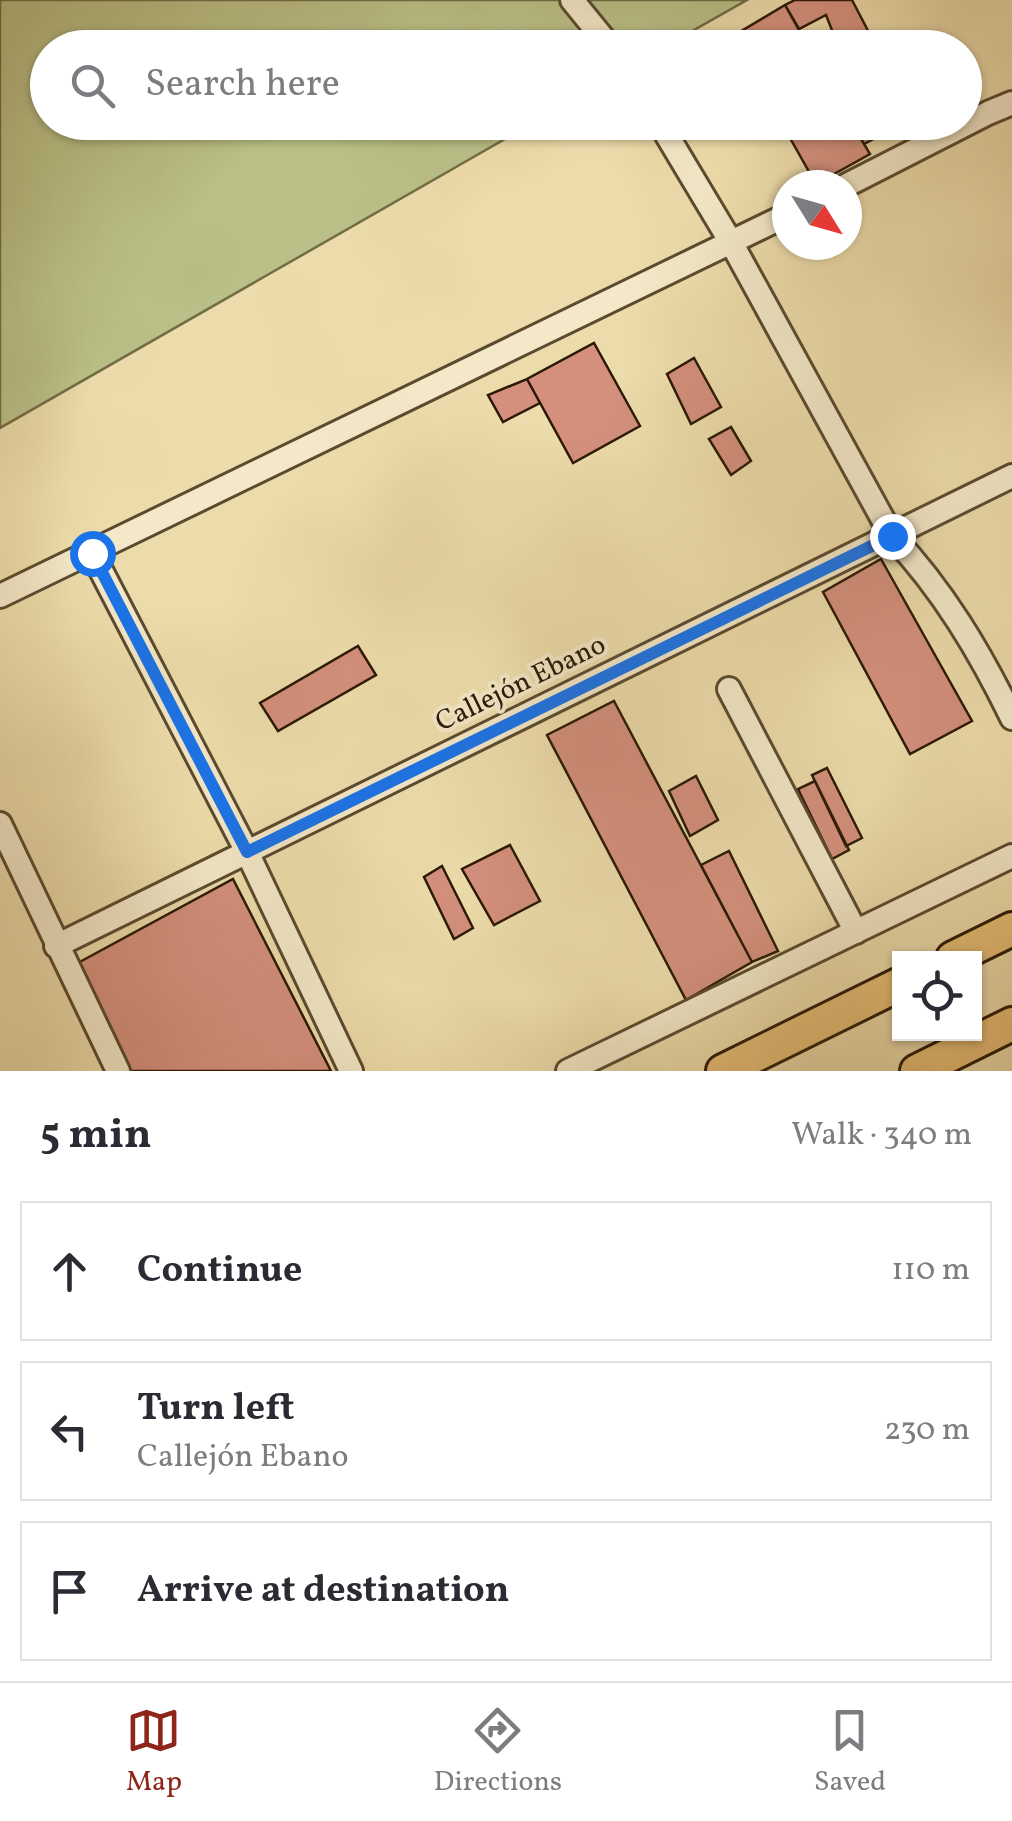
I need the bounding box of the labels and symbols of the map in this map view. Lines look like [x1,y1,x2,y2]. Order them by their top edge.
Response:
north arrow [772,170,862,260]
route end [870,514,916,560]
route start [70,531,116,577]
street label: Callejón Ebano [429,626,613,742]

